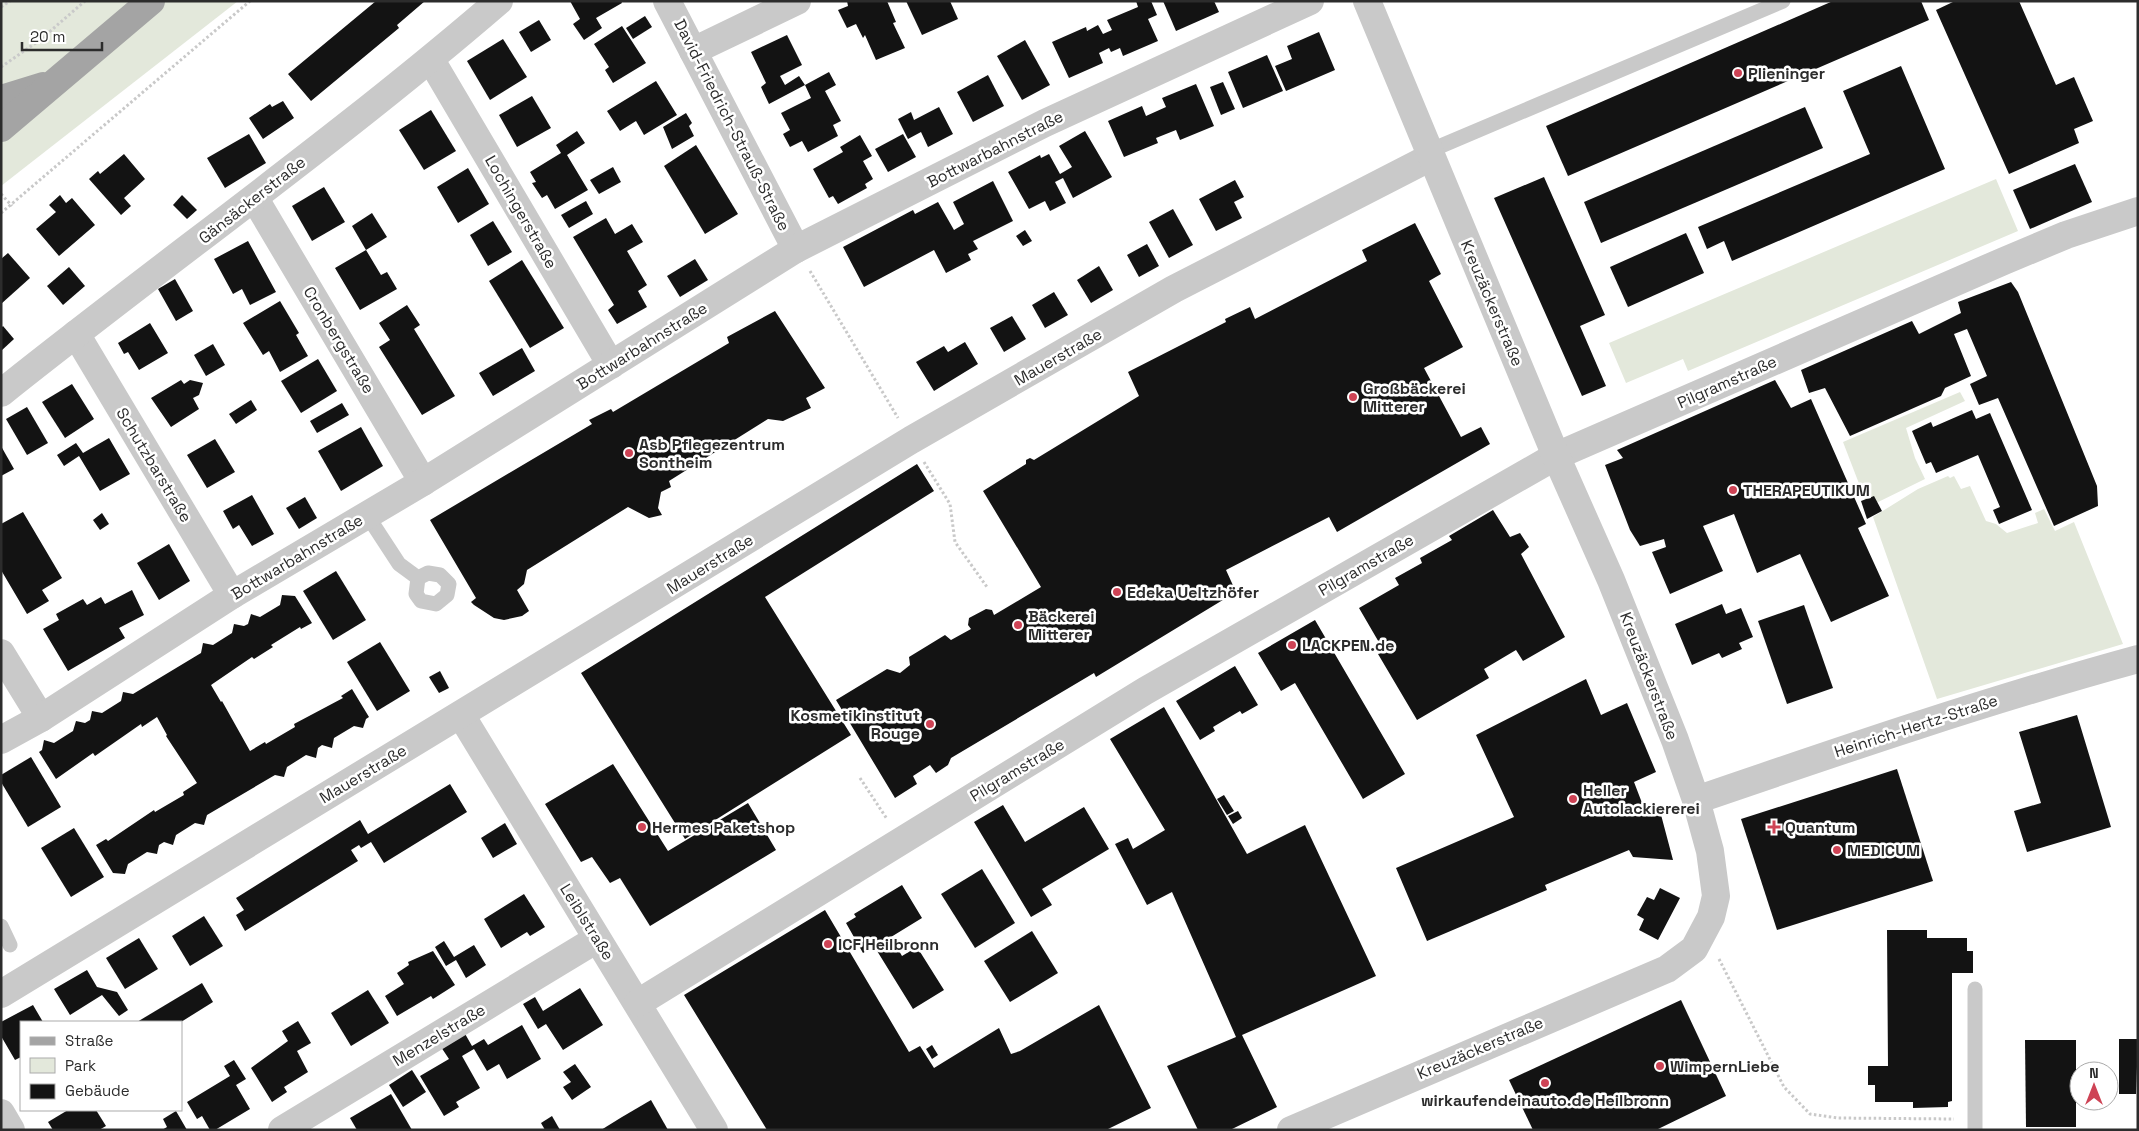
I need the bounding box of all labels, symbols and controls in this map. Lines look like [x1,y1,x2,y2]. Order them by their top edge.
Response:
street label: David-Friedrich-Strauß-Straße [669,15,795,235]
scale bar [22,20,102,52]
text: 20 m [30,27,65,46]
place label: Plieninger [1748,63,1825,84]
marker: Plieninger [1732,67,1744,79]
street label: Bottwarbahnstraße [923,106,1067,192]
street label: Gänsäckerstraße [194,152,310,248]
street label: Lochingerstraße [480,152,562,272]
street label: Kreuzäckerstraße [1456,237,1528,369]
street label: Cronbergstraße [299,282,379,398]
street label: Bottwarbahnstraße [573,297,711,395]
street label: Mauerstraße [1010,323,1106,391]
street label: Pilgramstraße [1674,351,1780,413]
place label: Großbäckerei Mitterer [1363,378,1466,417]
marker: Großbäckerei Mitterer [1347,391,1359,403]
street label: Schutzbarstraße [112,404,196,526]
place label: Asb Pflegezentrum Sontheim [639,434,785,473]
marker: Asb Pflegezentrum Sontheim [623,447,635,459]
place label: THERAPEUTIKUM [1743,480,1870,501]
marker: THERAPEUTIKUM [1727,484,1739,496]
street label: Bottwarbahnstraße [227,509,367,605]
street label: Mauerstraße [663,529,757,599]
street label: Pilgramstraße [1315,529,1417,601]
place label: Edeka Ueltzhöfer [1127,582,1259,603]
marker: Edeka Ueltzhöfer [1111,586,1123,598]
place label: Bäckerei Mitterer [1028,606,1094,645]
street label: Kreuzäckerstraße [1615,609,1683,743]
marker: Bäckerei Mitterer [1012,619,1024,631]
place label: LACKPEN.de [1302,635,1394,656]
marker: LACKPEN.de [1286,639,1298,651]
street label: Heinrich-Hertz-Straße [1832,690,2000,762]
place label: Kosmetikinstitut Rouge [790,705,920,744]
marker: Kosmetikinstitut Rouge [924,718,936,730]
street label: Pilgramstraße [966,734,1068,806]
street label: Mauerstraße [316,740,410,808]
place label: Heller Autolackiererei [1583,780,1700,819]
marker: Heller Autolackiererei [1567,793,1579,805]
place label: Hermes Paketshop [652,817,795,838]
place label: Quantum [1785,817,1855,838]
marker: Quantum [1767,820,1781,834]
marker: Hermes Paketshop [636,821,648,833]
place label: MEDICUM [1847,840,1920,861]
marker: MEDICUM [1831,844,1843,856]
street label: Leiblstraße [555,880,619,964]
place label: ICF Heilbronn [838,934,939,955]
marker: ICF Heilbronn [822,938,834,950]
street label: Menzelstraße [389,999,489,1071]
street label: Kreuzäckerstraße [1414,1012,1546,1084]
legend [20,1021,182,1111]
text: Straße [65,1031,114,1050]
text: Park [65,1056,96,1075]
place label: WimpernLiebe [1670,1056,1780,1077]
marker: WimpernLiebe [1654,1060,1666,1072]
north arrow [2069,1061,2119,1111]
text: N [2089,1064,2099,1082]
marker: wirkaufendeinauto.de Heilbronn [1539,1077,1551,1089]
text: Gebäude [65,1081,130,1100]
place label: wirkaufendeinauto.de Heilbronn [1421,1090,1669,1111]

